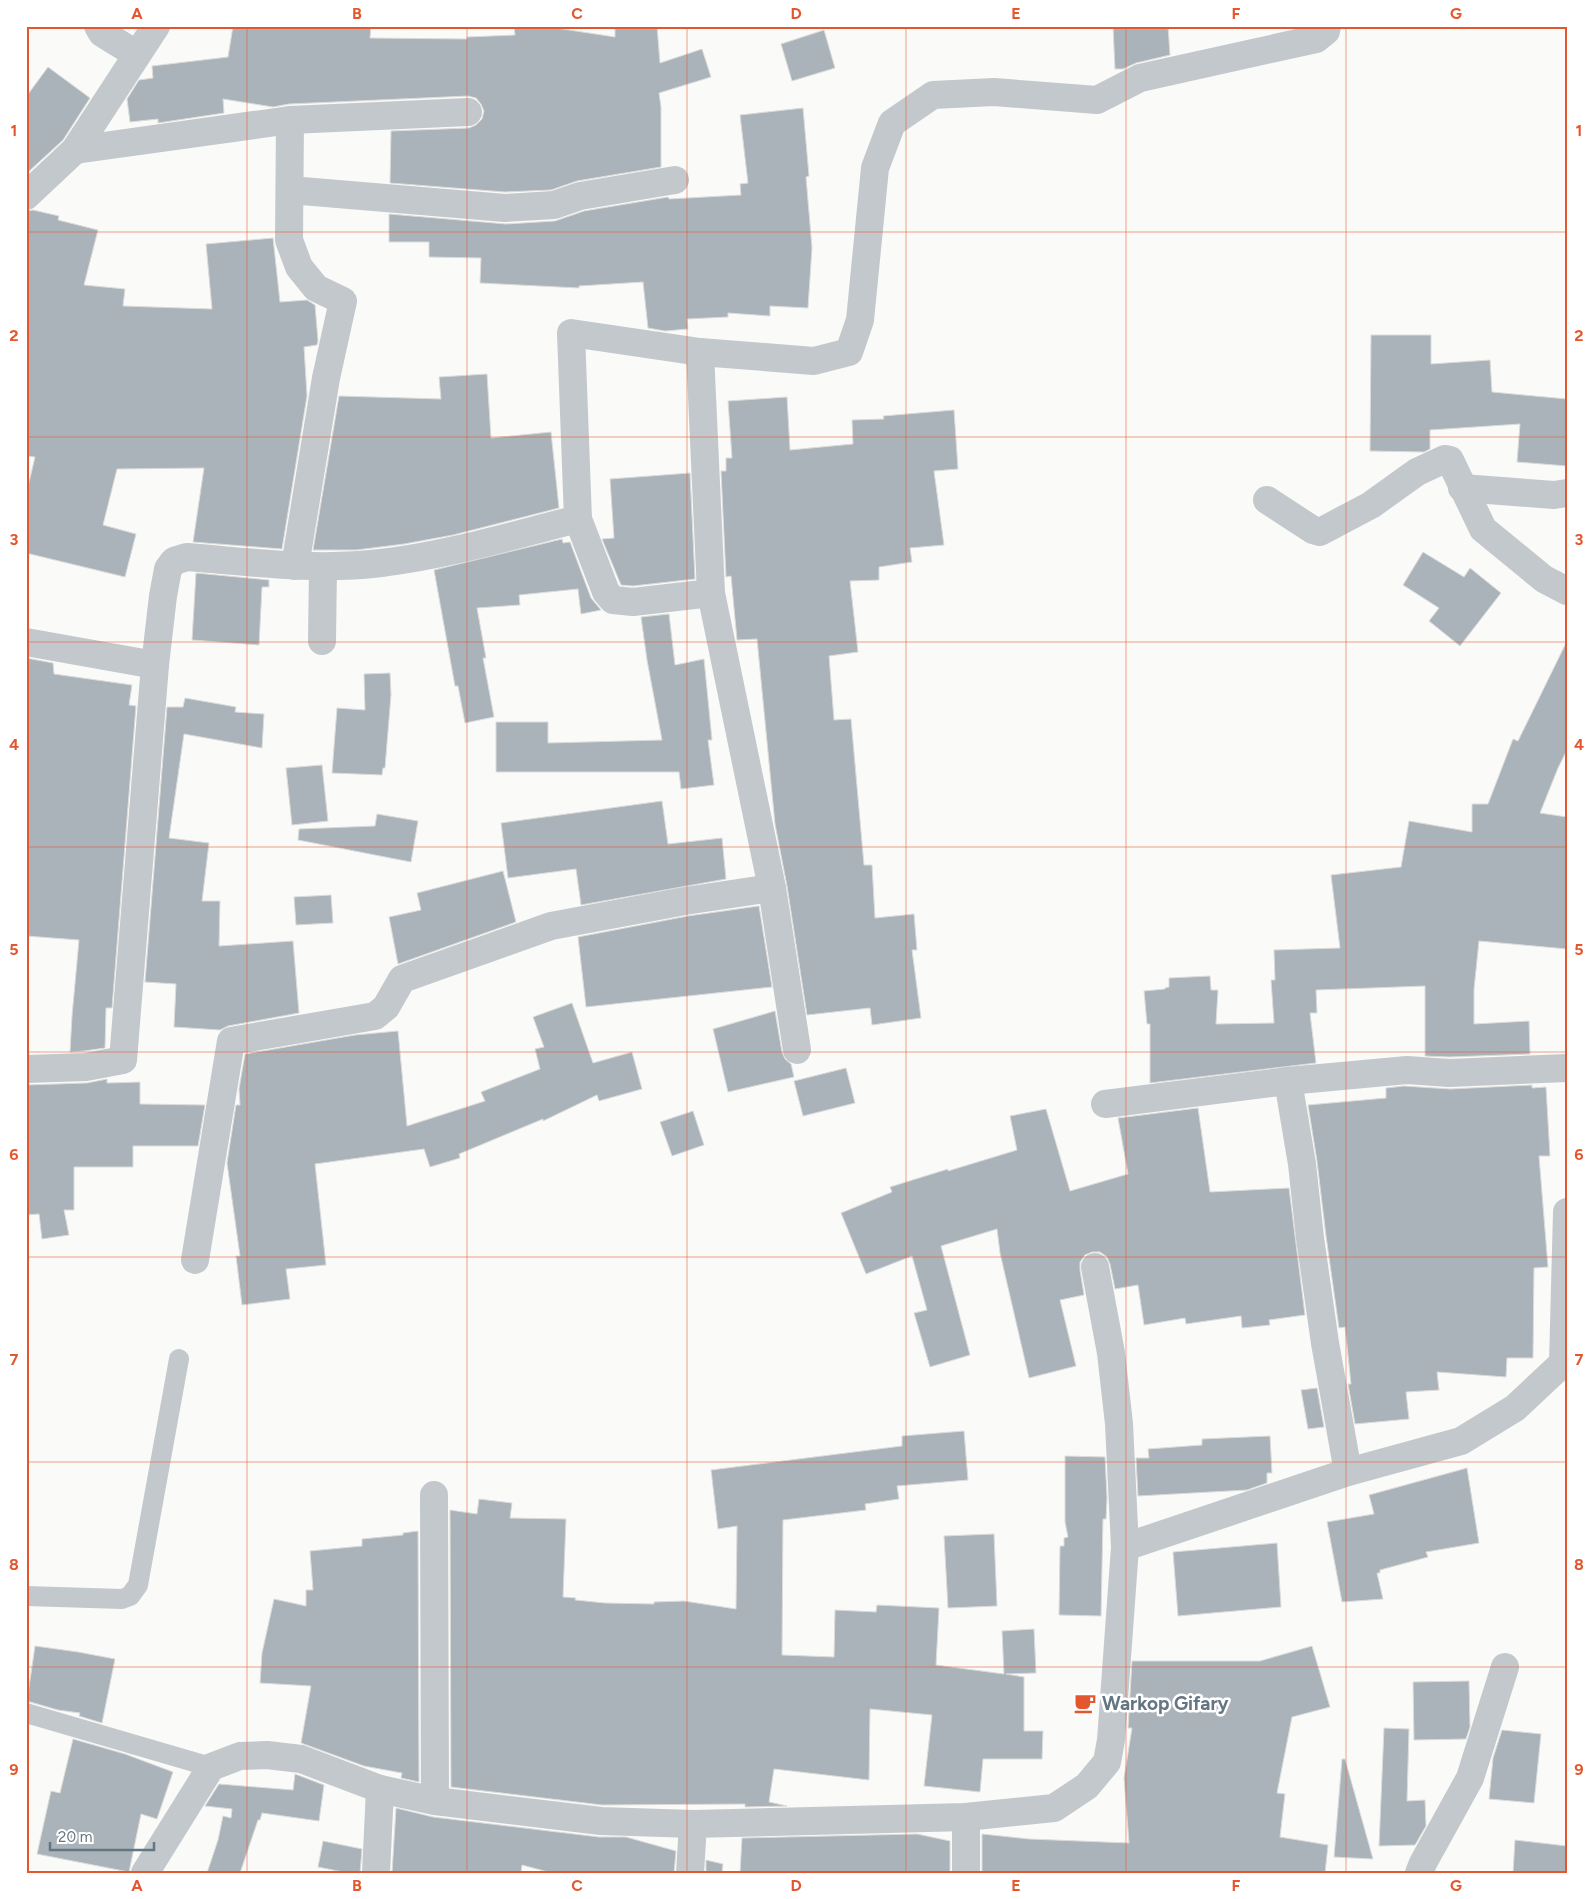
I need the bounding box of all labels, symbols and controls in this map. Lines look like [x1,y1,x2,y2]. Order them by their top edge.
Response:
text: A [131,4,143,23]
text: B [352,4,362,23]
text: C [571,4,583,23]
text: D [790,4,802,23]
text: E [1011,4,1021,23]
text: F [1232,4,1241,23]
text: G [1450,4,1462,23]
text: 1 [11,121,17,140]
text: 1 [1576,121,1582,140]
text: 2 [9,326,19,345]
text: 2 [1574,326,1584,345]
text: 3 [10,530,19,549]
text: 3 [1575,530,1584,549]
text: 4 [9,735,19,754]
text: 4 [1574,735,1584,754]
text: 5 [9,940,19,959]
text: 5 [1574,940,1584,959]
text: 6 [9,1145,19,1164]
text: 6 [1574,1145,1584,1164]
text: 7 [10,1350,19,1369]
text: 7 [1575,1350,1584,1369]
text: 8 [9,1555,19,1574]
text: 8 [1574,1555,1584,1574]
cafe icon: Warkop Gifary [1072,1690,1098,1716]
place label: Warkop Gifary [1102,1692,1229,1715]
text: 9 [9,1760,19,1779]
text: 9 [1574,1760,1584,1779]
scale bar [50,1819,154,1851]
text: 20 m [58,1828,92,1846]
text: A [131,1876,143,1895]
text: B [352,1876,362,1895]
text: C [571,1876,583,1895]
text: D [790,1876,802,1895]
text: E [1011,1876,1021,1895]
text: F [1232,1876,1241,1895]
text: G [1450,1876,1462,1895]

